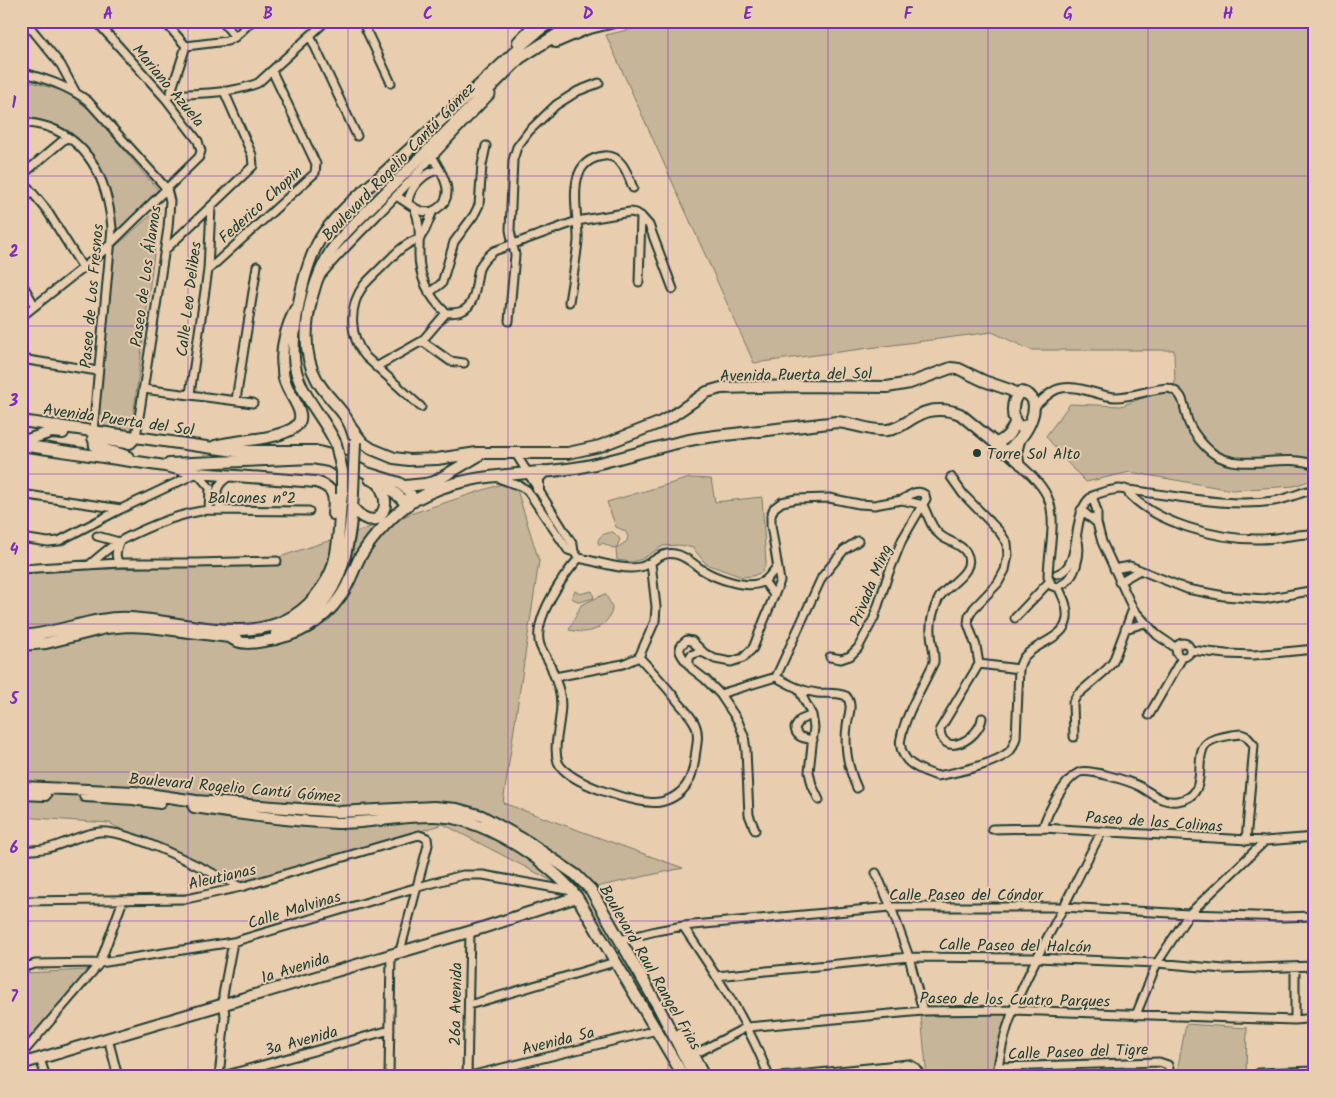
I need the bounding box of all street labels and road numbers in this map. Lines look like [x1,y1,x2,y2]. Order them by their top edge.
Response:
street label: Mariano Azuela [125,39,210,133]
street label: Boulevard Rogelio Cantú Gómez [316,77,482,247]
street label: Federico Chopin [213,160,309,250]
street label: Paseo de Los Álamos [124,204,169,349]
street label: Paseo de Los Fresnos [74,223,111,369]
street label: Calle Leo Delibes [170,240,209,358]
street label: Avenida Puerta del Sol [720,362,872,389]
street label: Avenida Puerta del Sol [42,398,196,443]
street label: Balcones n°2 [208,486,296,511]
street label: Privada Ming [844,541,899,630]
street label: Boulevard Rogelio Cantú Gómez [128,767,342,810]
street label: Paseo de las Colinas [1084,805,1224,840]
street label: Aleutianas [186,857,259,897]
street label: Boulevard Raul Rangel Frias [592,880,707,1055]
street label: Calle Paseo del Cóndor [889,883,1045,908]
street label: Calle Malvinas [245,884,344,936]
street label: Calle Paseo del Halcón [938,933,1092,960]
street label: 1a Avenida [258,946,333,991]
street label: 26a Avenida [443,962,470,1046]
street label: Paseo de los Cuatro Parques [919,986,1111,1015]
street label: 3a Avenida [262,1020,341,1063]
street label: Avenida 5a [519,1020,597,1063]
street label: Calle Paseo del Tigre [1007,1038,1149,1067]

